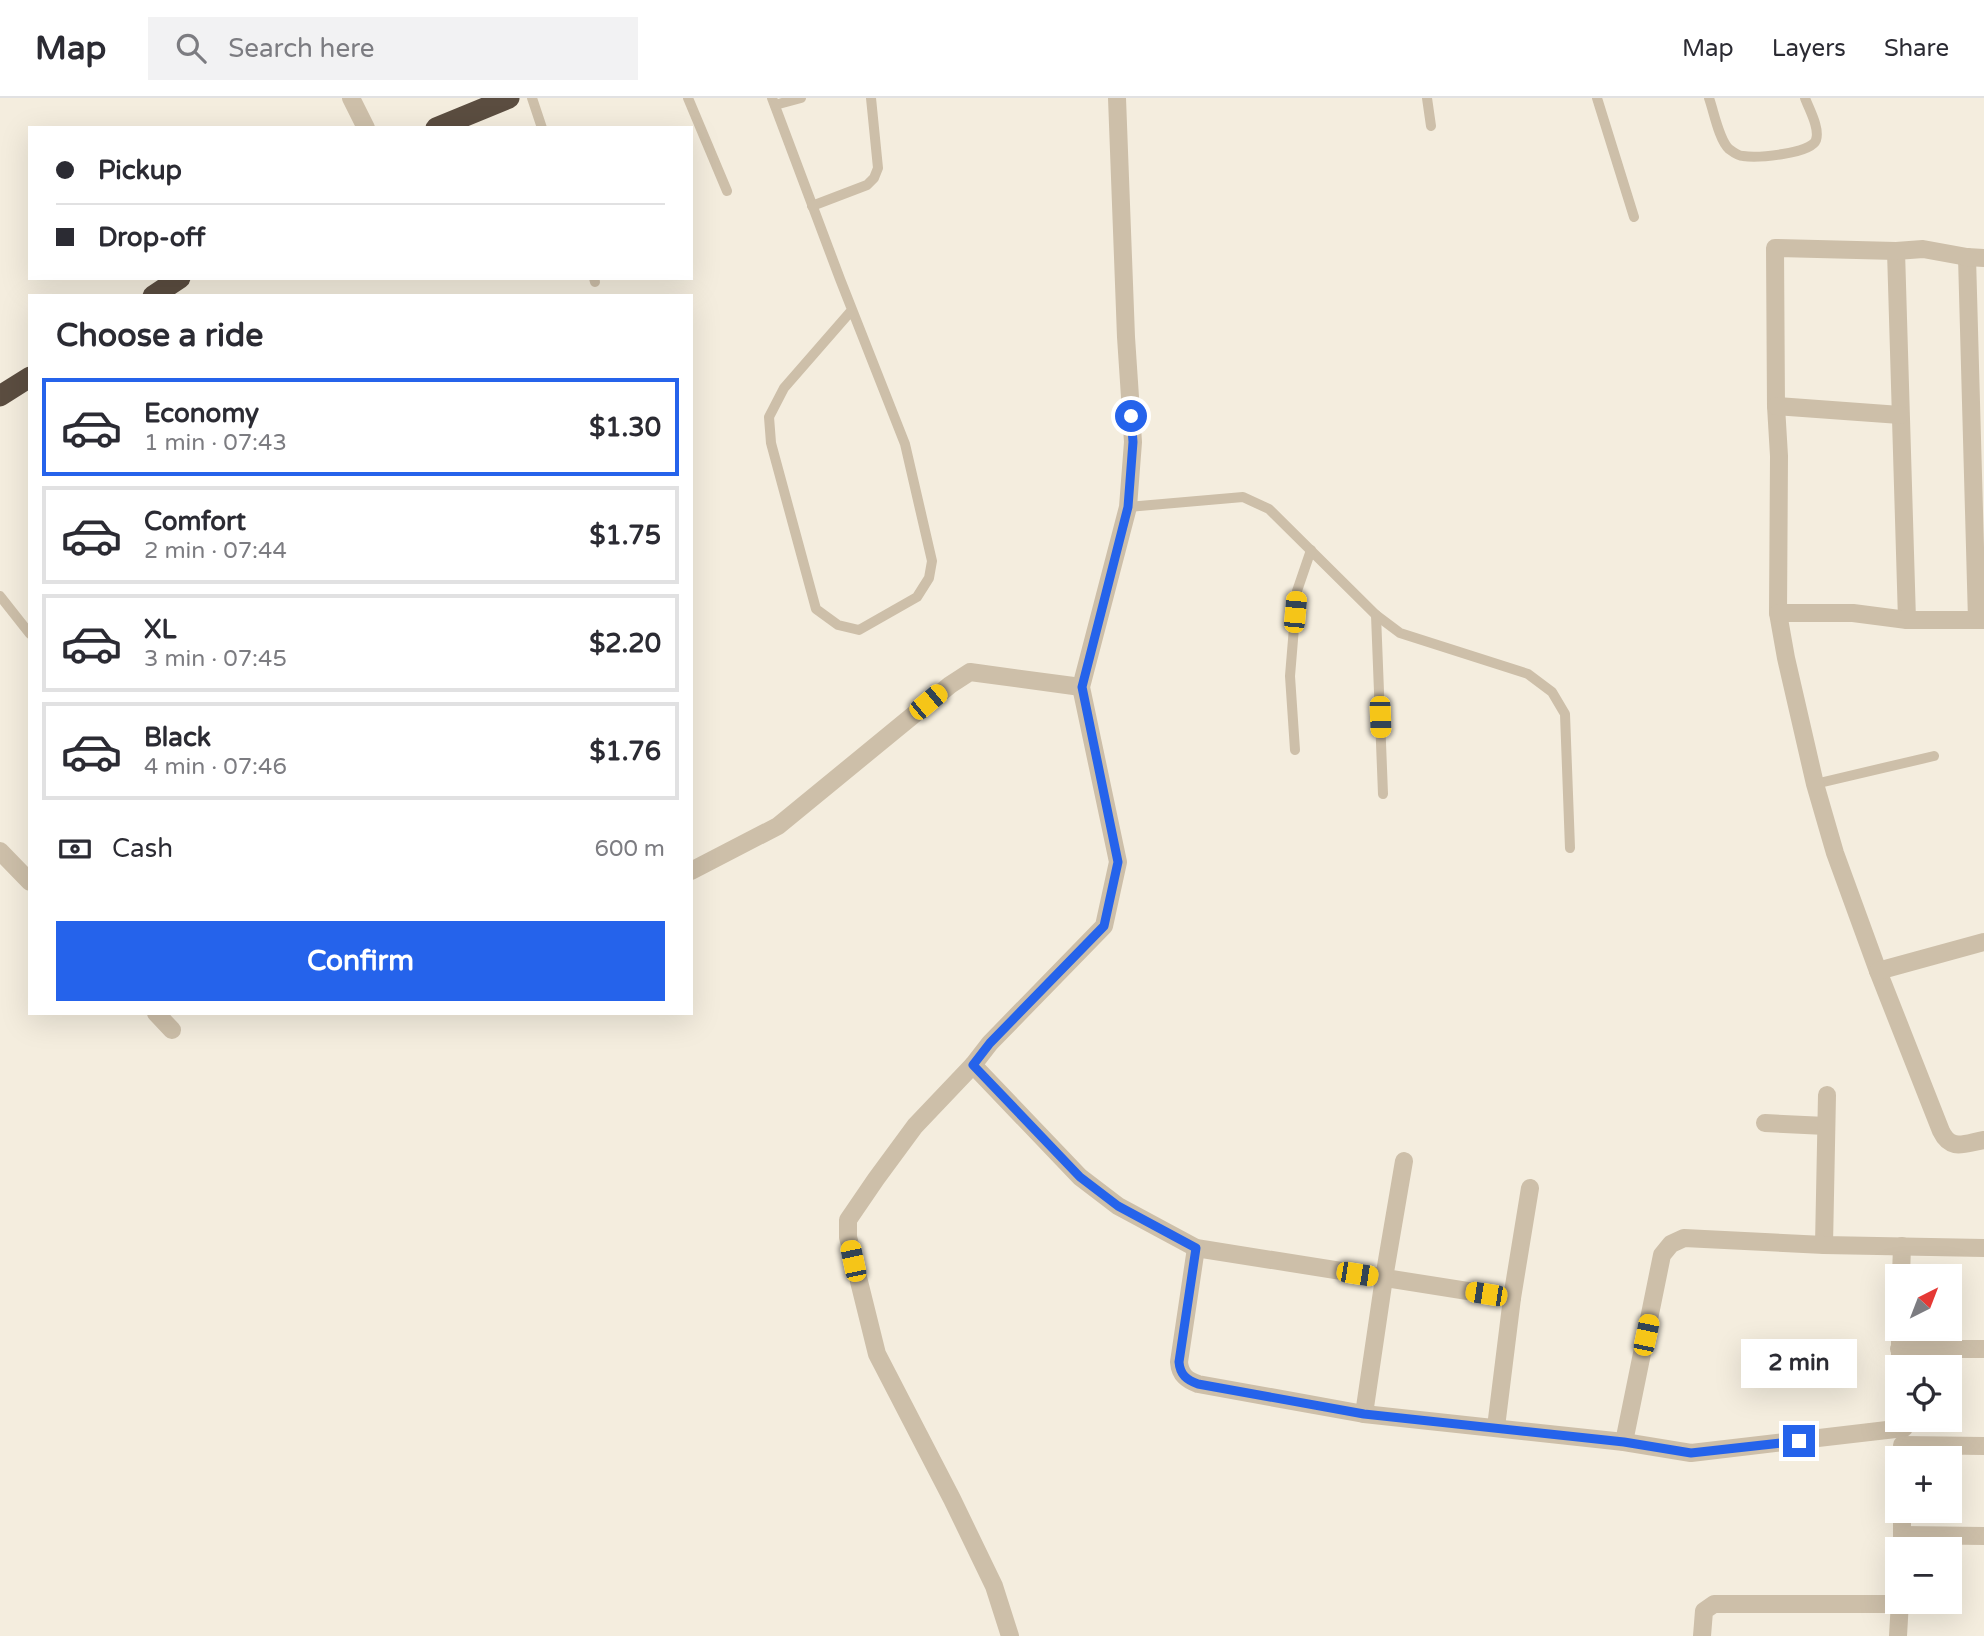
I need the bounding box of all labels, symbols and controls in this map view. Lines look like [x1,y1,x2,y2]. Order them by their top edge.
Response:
search box [148,17,638,80]
text: Map [35,29,106,68]
icon: search [172,29,210,67]
text: Search here [228,33,374,64]
text: Map [1682,34,1734,63]
text: Layers [1772,34,1846,63]
text: Share [1884,34,1949,63]
text: Pickup [98,155,182,186]
text: Drop-off [98,222,205,253]
text: Choose a ride [56,317,263,355]
icon: car [60,396,123,459]
text: Economy [144,398,259,429]
route start [1115,400,1147,432]
text: $1.30 [589,412,661,443]
text: 1 min · 07:43 [144,429,287,457]
icon: car [60,504,123,567]
text: Comfort [144,506,246,537]
text: $1.75 [589,520,661,551]
text: 2 min · 07:44 [144,537,287,565]
car [1283,590,1308,634]
icon: car [60,612,123,675]
text: XL [144,614,176,645]
text: $2.20 [589,628,661,659]
text: 3 min · 07:45 [144,645,287,673]
car [906,680,951,724]
car [1369,696,1392,738]
icon: car [60,720,123,783]
text: Black [144,722,211,753]
text: $1.76 [589,736,661,767]
text: 4 min · 07:46 [144,753,287,781]
icon: cash [56,830,94,868]
text: Cash [112,833,173,864]
text: 600 m [595,835,665,863]
button: Confirm [56,921,665,1001]
car [839,1238,868,1284]
car [1335,1260,1380,1288]
north arrow [1885,1264,1962,1340]
map controls [1885,1264,1962,1614]
car [1464,1280,1509,1308]
car [1632,1312,1661,1358]
callout: 2 min [1741,1340,1857,1388]
text: 2 min [1768,1349,1830,1377]
button: locate [1885,1355,1962,1432]
route end [1783,1425,1815,1457]
button: + [1885,1446,1962,1523]
button: − [1885,1537,1962,1614]

